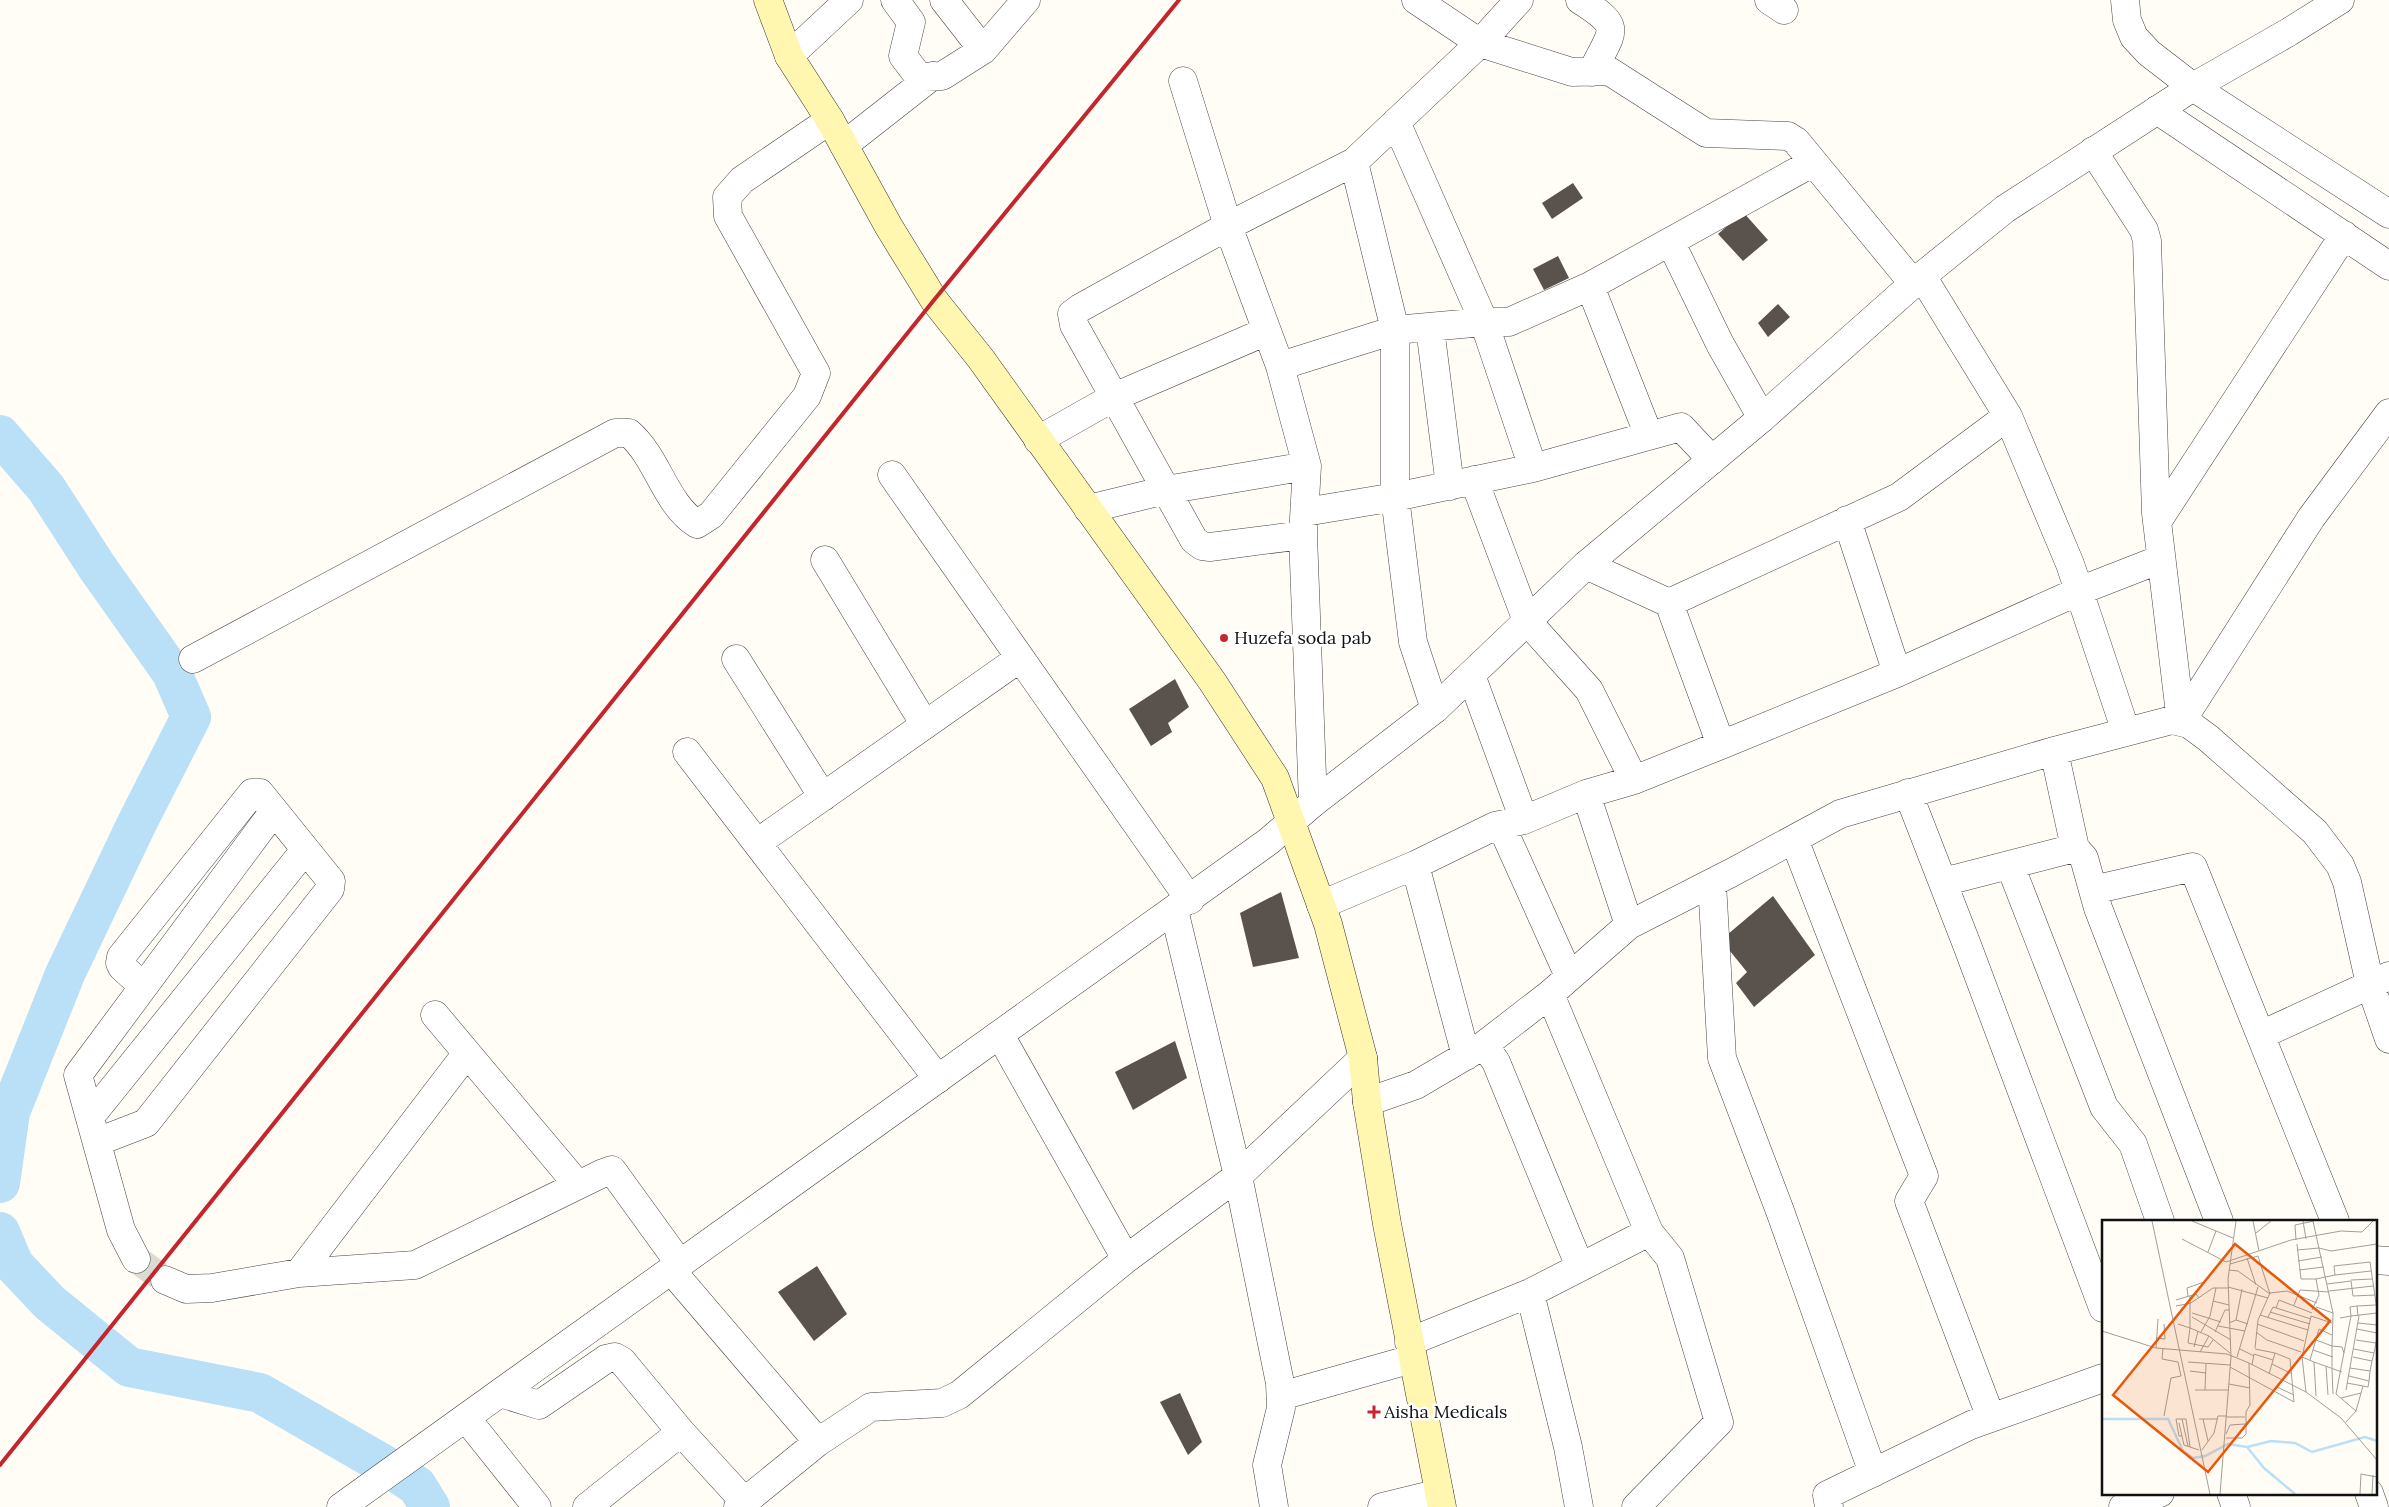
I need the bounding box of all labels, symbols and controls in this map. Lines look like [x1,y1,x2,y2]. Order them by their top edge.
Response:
place label: Huzefa soda pab [1234,626,1372,649]
marker: Huzefa soda pab [1218,632,1230,644]
inset map [2102,1220,2376,1494]
place label: Aisha Medicals [1383,1400,1507,1423]
marker: Aisha Medicals [1368,1406,1380,1418]

